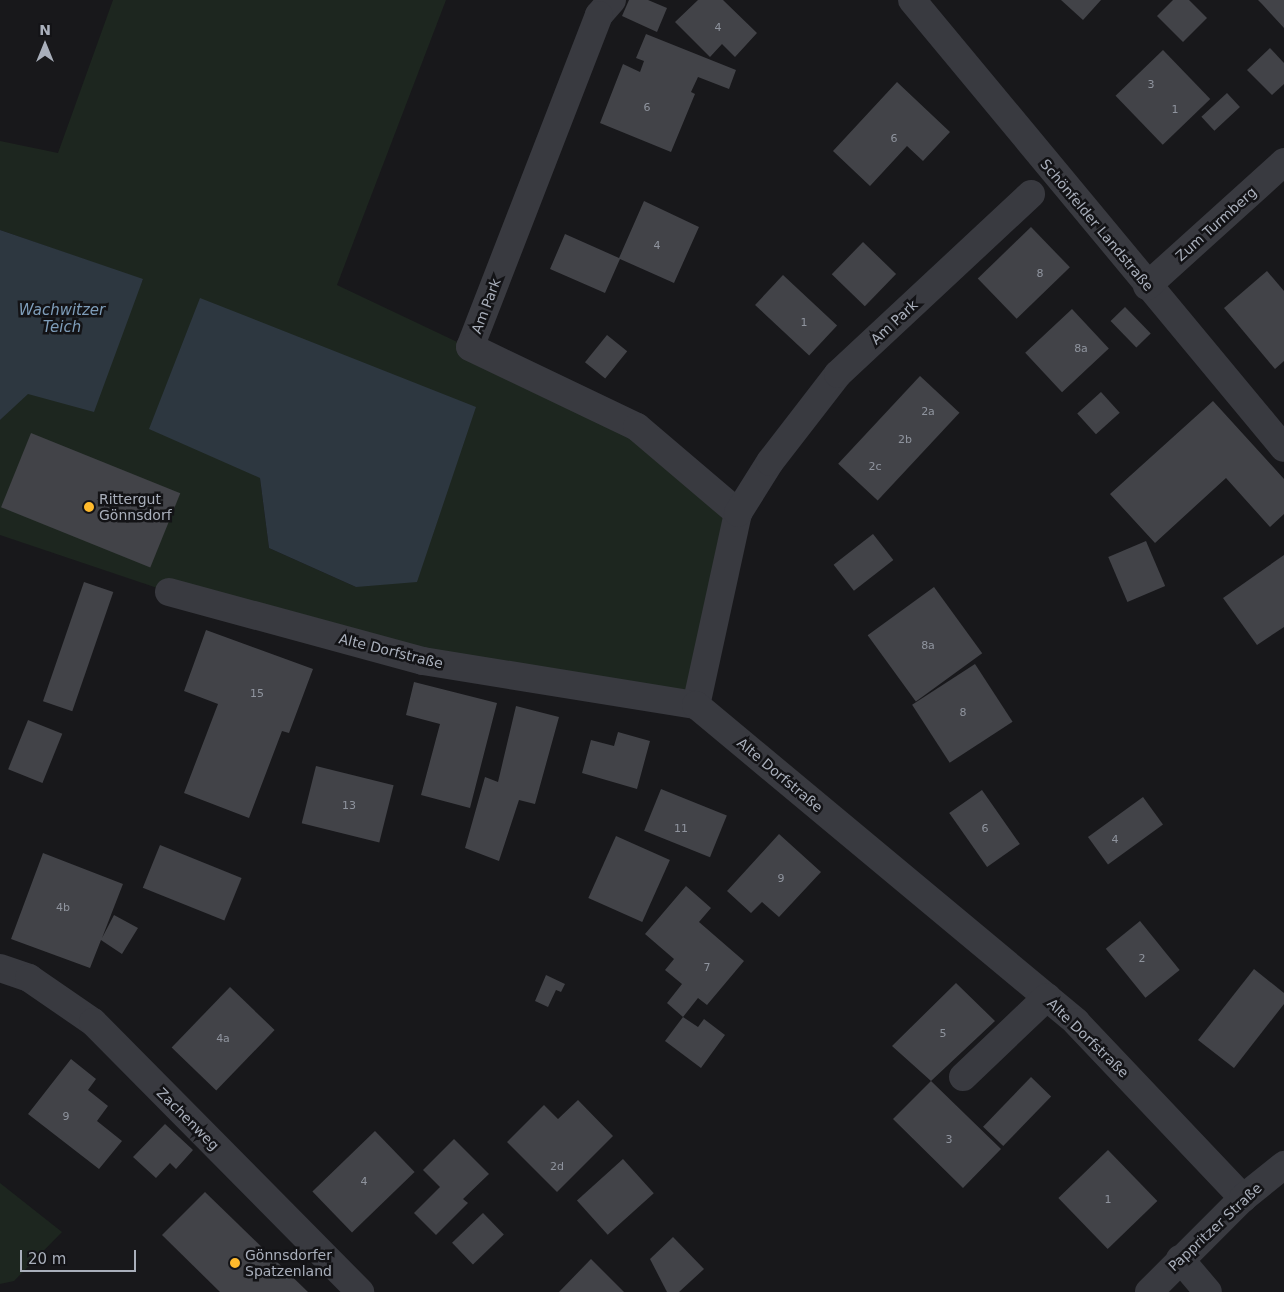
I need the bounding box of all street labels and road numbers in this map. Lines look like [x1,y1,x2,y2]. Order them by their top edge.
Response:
street label: Schönfelder Landstraße [1037,156,1157,294]
street label: Zum Turmberg [1172,183,1260,265]
street label: Am Park [468,276,504,336]
street label: Am Park [867,296,921,348]
street label: Alte Dorfstraße [337,630,445,672]
street label: Alte Dorfstraße [734,734,826,816]
street label: Alte Dorfstraße [1044,995,1132,1081]
street label: Zachenweg [153,1084,223,1154]
street label: Pappritzer Straße [1165,1179,1265,1275]

